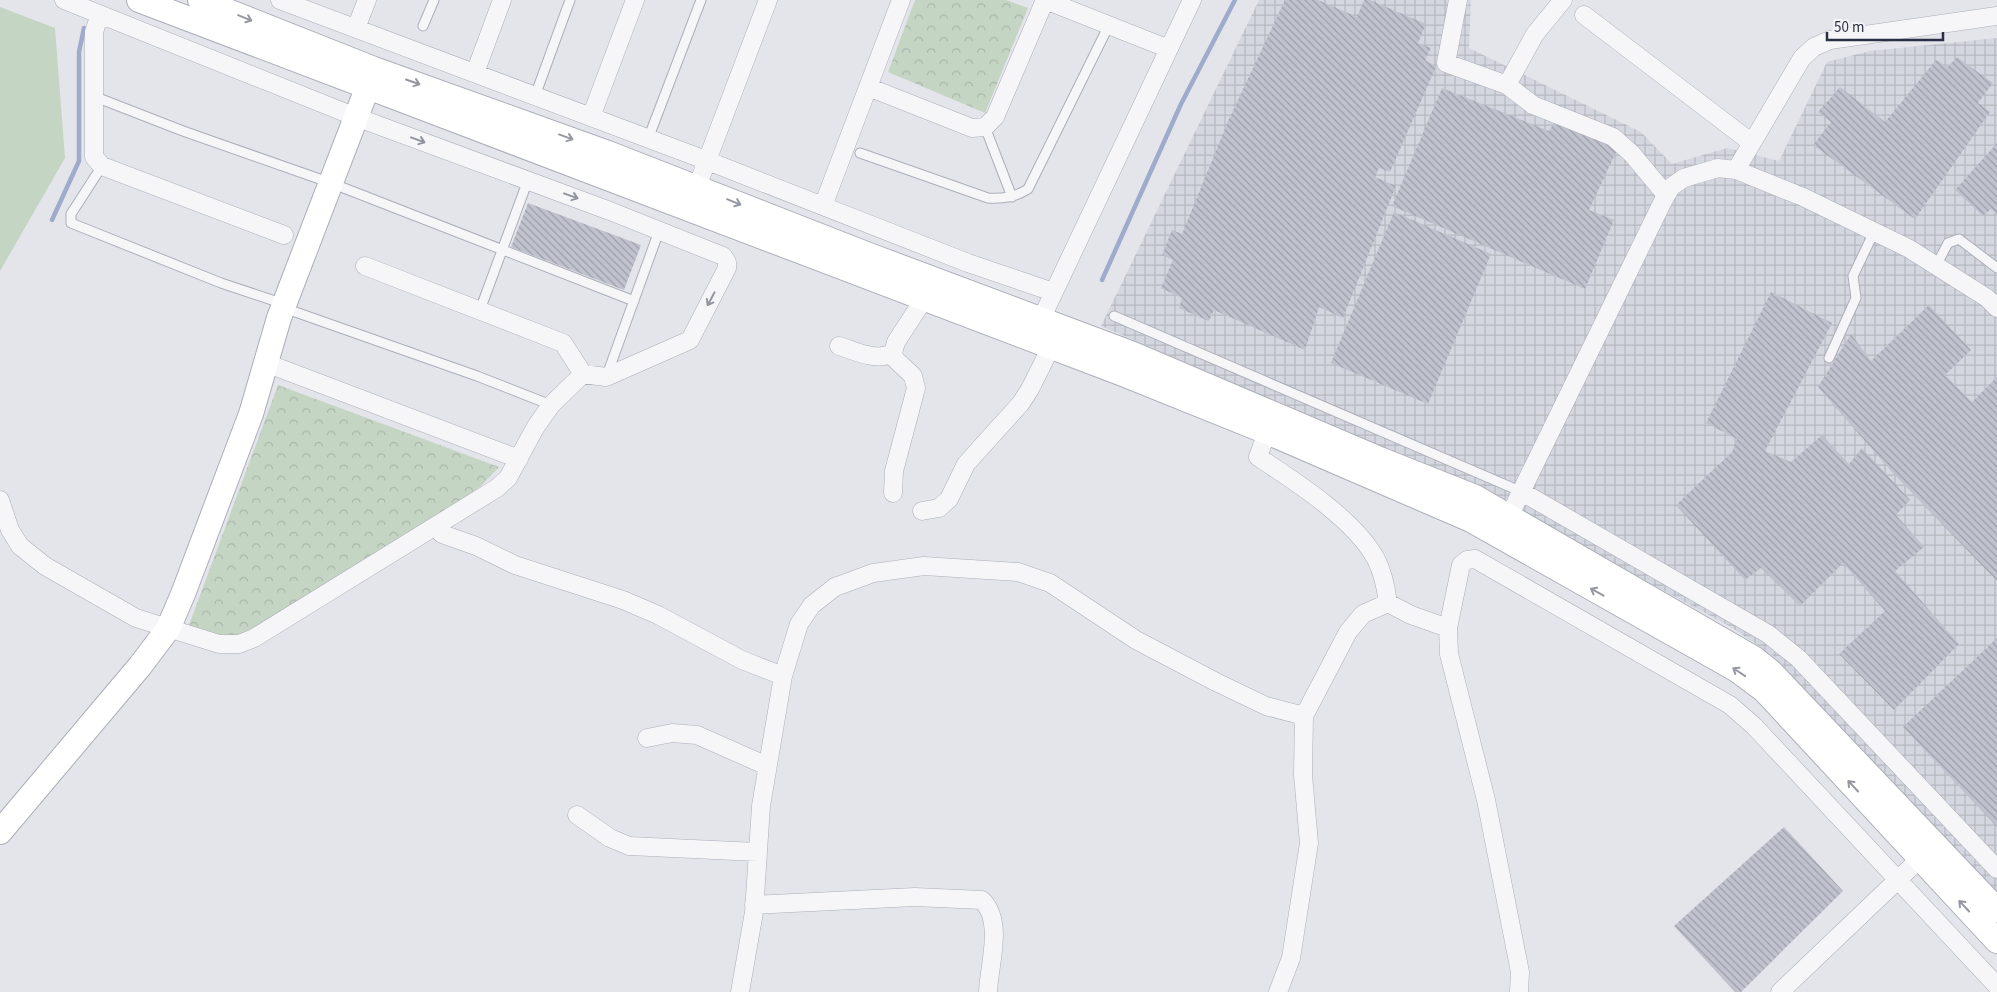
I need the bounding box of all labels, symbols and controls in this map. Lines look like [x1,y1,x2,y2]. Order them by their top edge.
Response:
scale bar [1827,10,1943,42]
one-way arrow [237,14,253,23]
text: 50 m [1834,17,1864,38]
one-way arrow [405,78,421,88]
one-way arrow [558,133,573,142]
one-way arrow [410,136,426,145]
one-way arrow [563,192,578,201]
one-way arrow [727,198,742,207]
one-way arrow [706,292,716,307]
one-way arrow [1591,587,1605,597]
one-way arrow [1732,667,1746,677]
one-way arrow [1847,780,1859,793]
one-way arrow [1958,899,1970,912]

